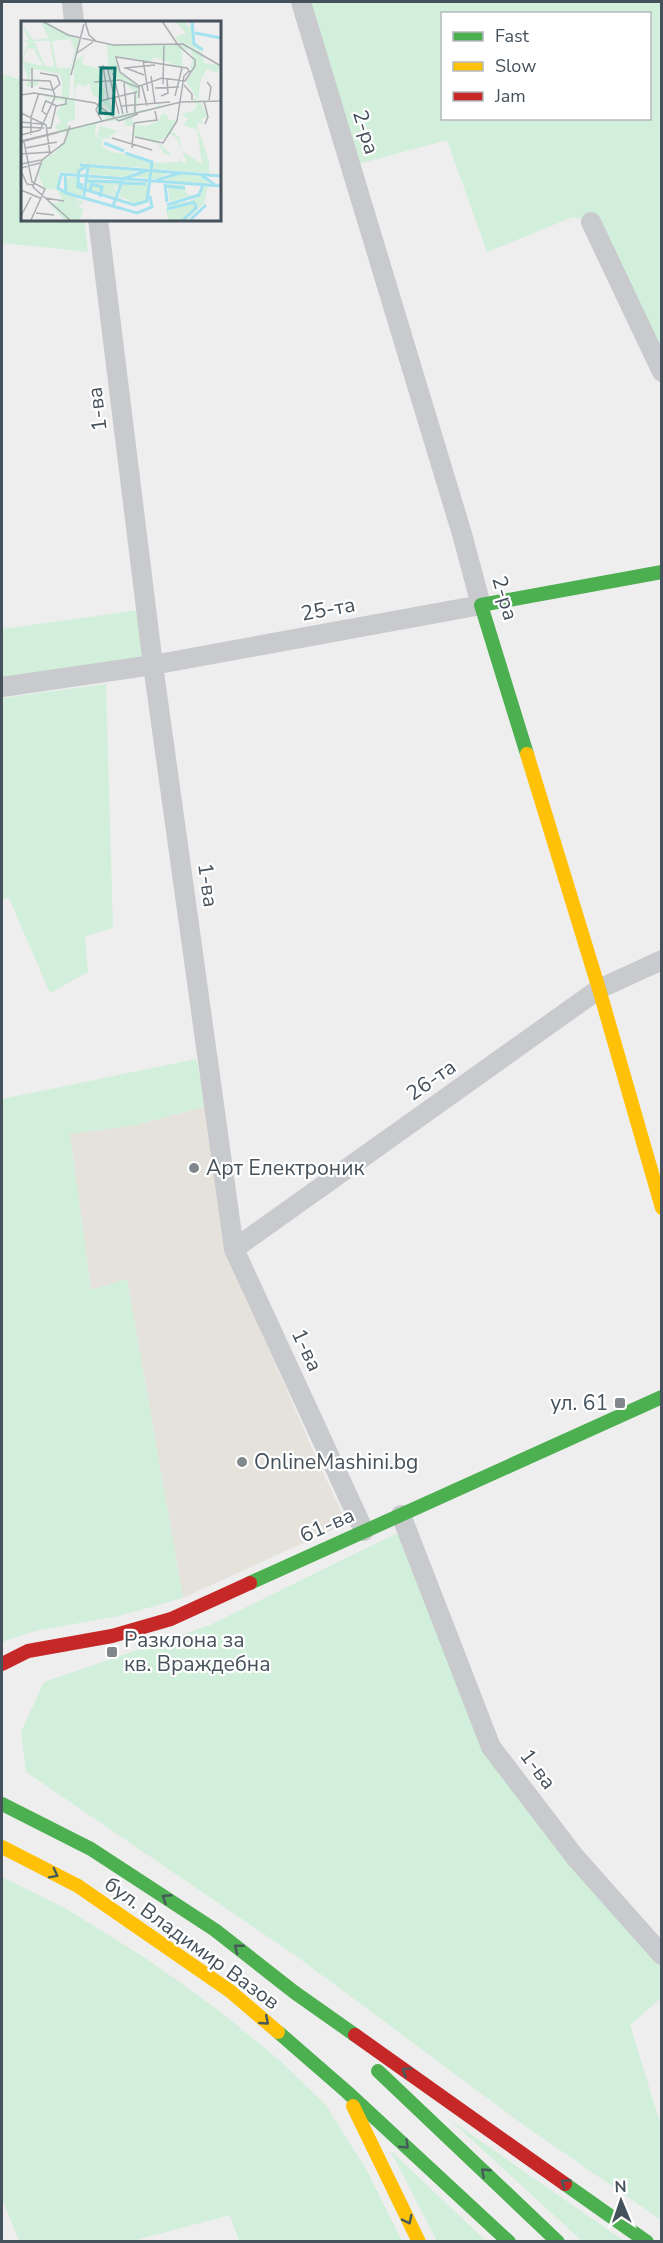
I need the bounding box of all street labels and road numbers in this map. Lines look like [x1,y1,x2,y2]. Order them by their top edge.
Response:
street label: 2-ра [346,106,386,158]
street label: 1-ва [80,385,114,433]
street label: 2-ра [485,572,525,624]
street label: 25-та [299,590,357,628]
street label: 1-ва [191,861,225,909]
street label: 26-та [401,1053,461,1107]
street label: 1-ва [285,1324,329,1376]
street label: 61-ва [295,1501,359,1549]
street label: 1-ва [513,1743,563,1795]
street label: бул. Владимир Вазов [99,1870,285,2016]

